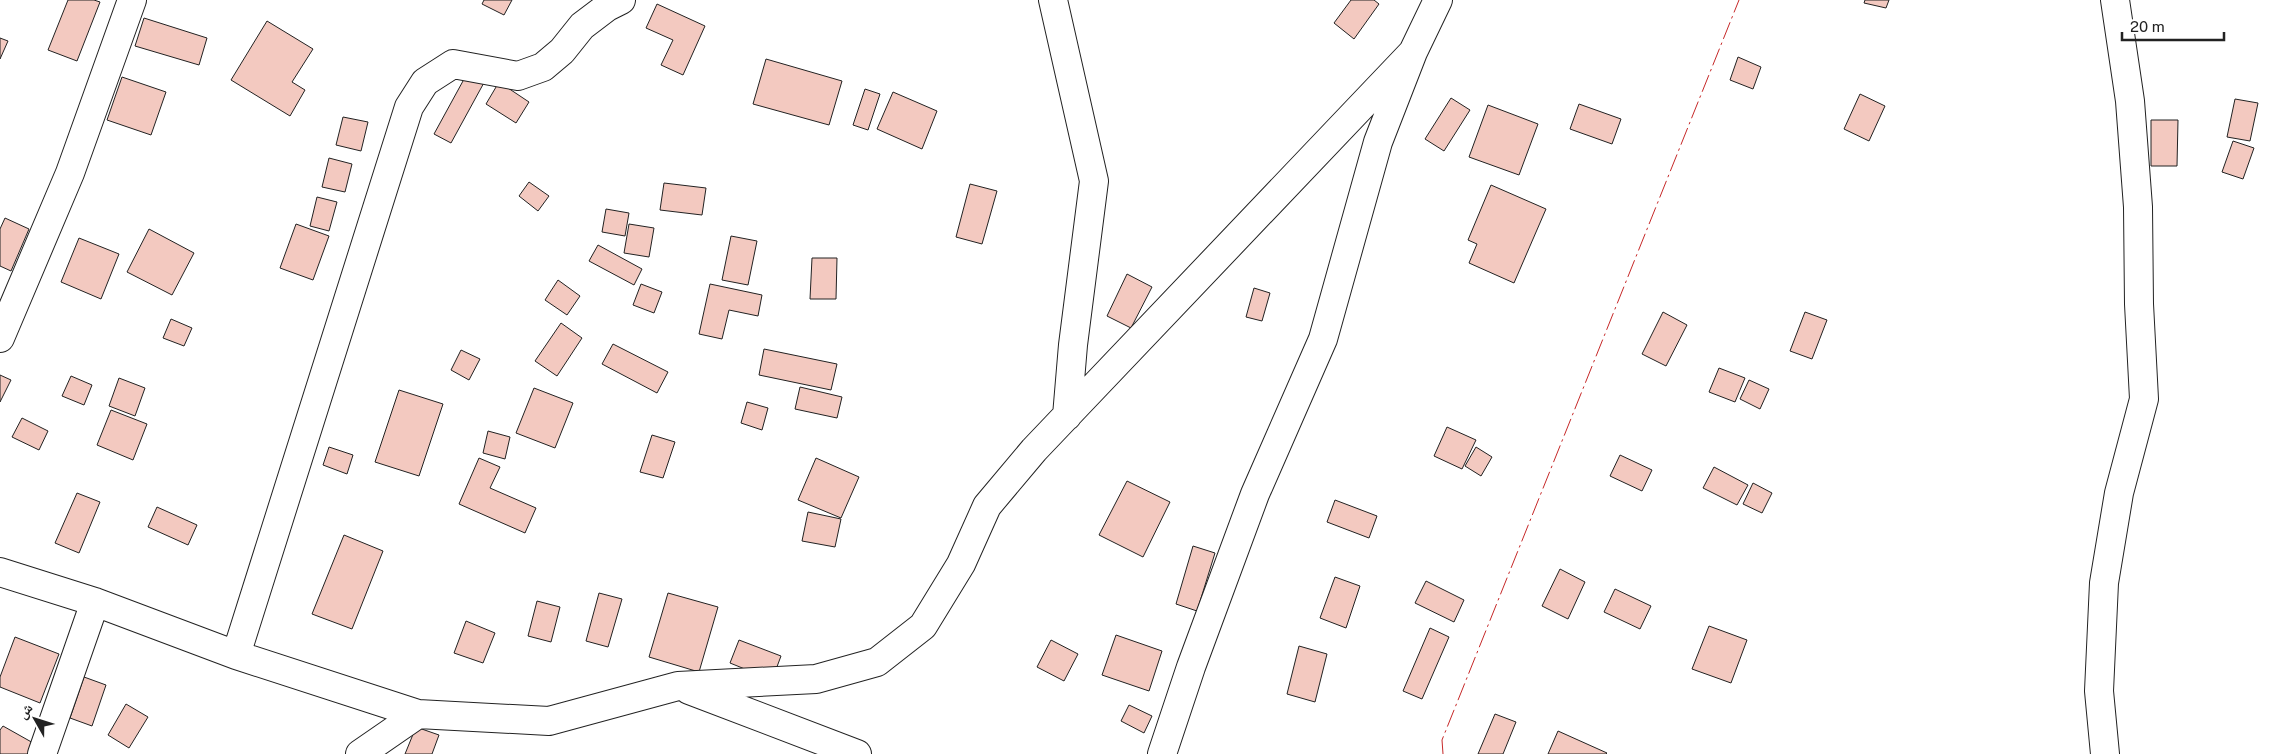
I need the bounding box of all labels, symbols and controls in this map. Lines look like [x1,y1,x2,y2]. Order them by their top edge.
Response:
scale bar [2122,10,2224,42]
text: 20 m [2130,18,2165,35]
north arrow [10,694,60,744]
text: ش [14,700,37,722]

